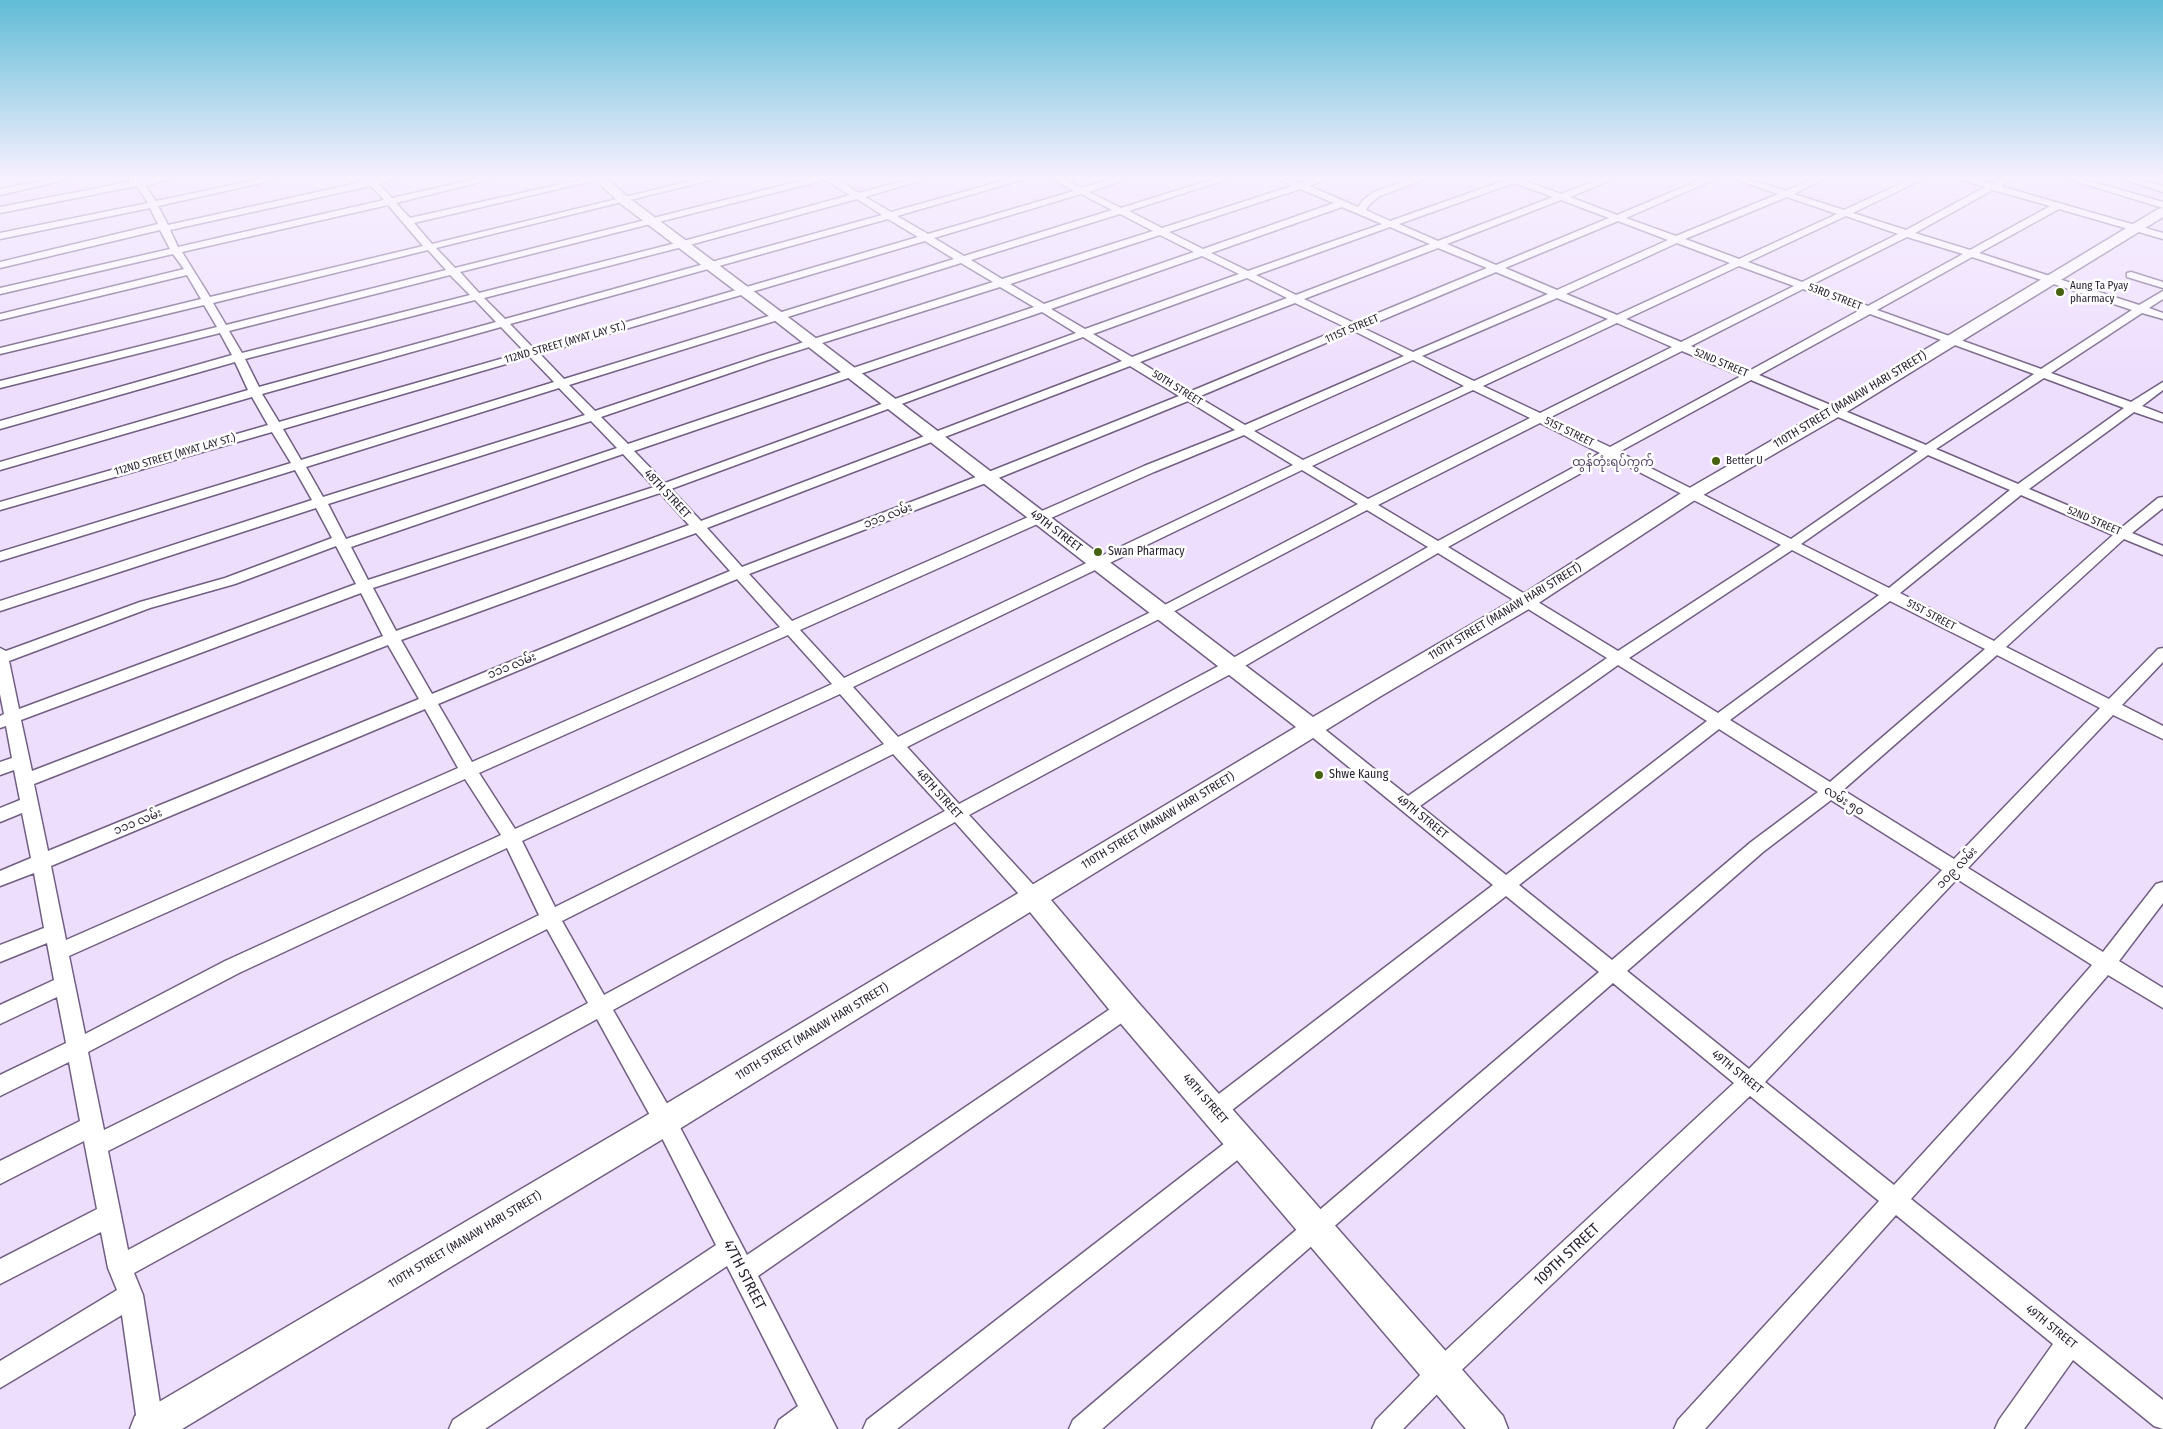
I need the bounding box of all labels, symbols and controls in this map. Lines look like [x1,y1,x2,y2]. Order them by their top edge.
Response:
place label: Aung Ta Pyay pharmacy [2070,279,2128,305]
street label: 53RD STREET [1806,281,1864,313]
marker: Aung Ta Pyay pharmacy [2054,286,2066,298]
street label: 111ST STREET [1323,312,1381,346]
street label: 112ND STREET (MYAT LAY ST.) [503,319,627,367]
street label: 52ND STREET [1692,346,1750,380]
street label: 110TH STREET (MANAW HARI STREET) [1771,348,1929,452]
street label: 50TH STREET [1150,367,1204,409]
street label: 51ST STREET [1542,414,1596,450]
street label: 112ND STREET (MYAT LAY ST.) [113,431,237,479]
place label: Better U [1726,454,1763,468]
marker: Better U [1710,455,1722,467]
district label: ထွန်တုံးရပ်ကွက် [1572,456,1654,470]
street label: 48TH STREET [641,466,693,522]
street label: ၁၁၁ လမ်း [862,500,914,532]
street label: 52ND STREET [2065,504,2123,538]
street label: 49TH STREET [1027,507,1085,555]
place label: Swan Pharmacy [1108,545,1185,559]
marker: Swan Pharmacy [1092,546,1104,558]
street label: 110TH STREET (MANAW HARI STREET) [1426,560,1584,664]
street label: 51ST STREET [1904,597,1958,633]
street label: ၁၁၁ လမ်း [486,650,538,682]
street label: 48TH STREET [913,766,965,822]
place label: Shwe Kaung [1329,768,1388,782]
street label: 110TH STREET (MANAW HARI STREET) [1079,769,1237,873]
marker: Shwe Kaung [1313,769,1325,781]
street label: လမ်း ၅၀ [1821,783,1867,819]
street label: 49TH STREET [1394,792,1450,842]
street label: ၁၁၁ လမ်း [112,806,164,838]
street label: ၁၀၉ လမ်း [1934,844,1980,892]
street label: 110TH STREET (MANAW HARI STREET) [733,980,891,1084]
street label: 49TH STREET [1709,1047,1765,1097]
street label: 48TH STREET [1179,1071,1231,1127]
street label: 110TH STREET (MANAW HARI STREET) [386,1188,544,1292]
street label: 109TH STREET [1530,1220,1604,1290]
street label: 47TH STREET [719,1237,769,1313]
street label: 49TH STREET [2023,1302,2079,1352]

